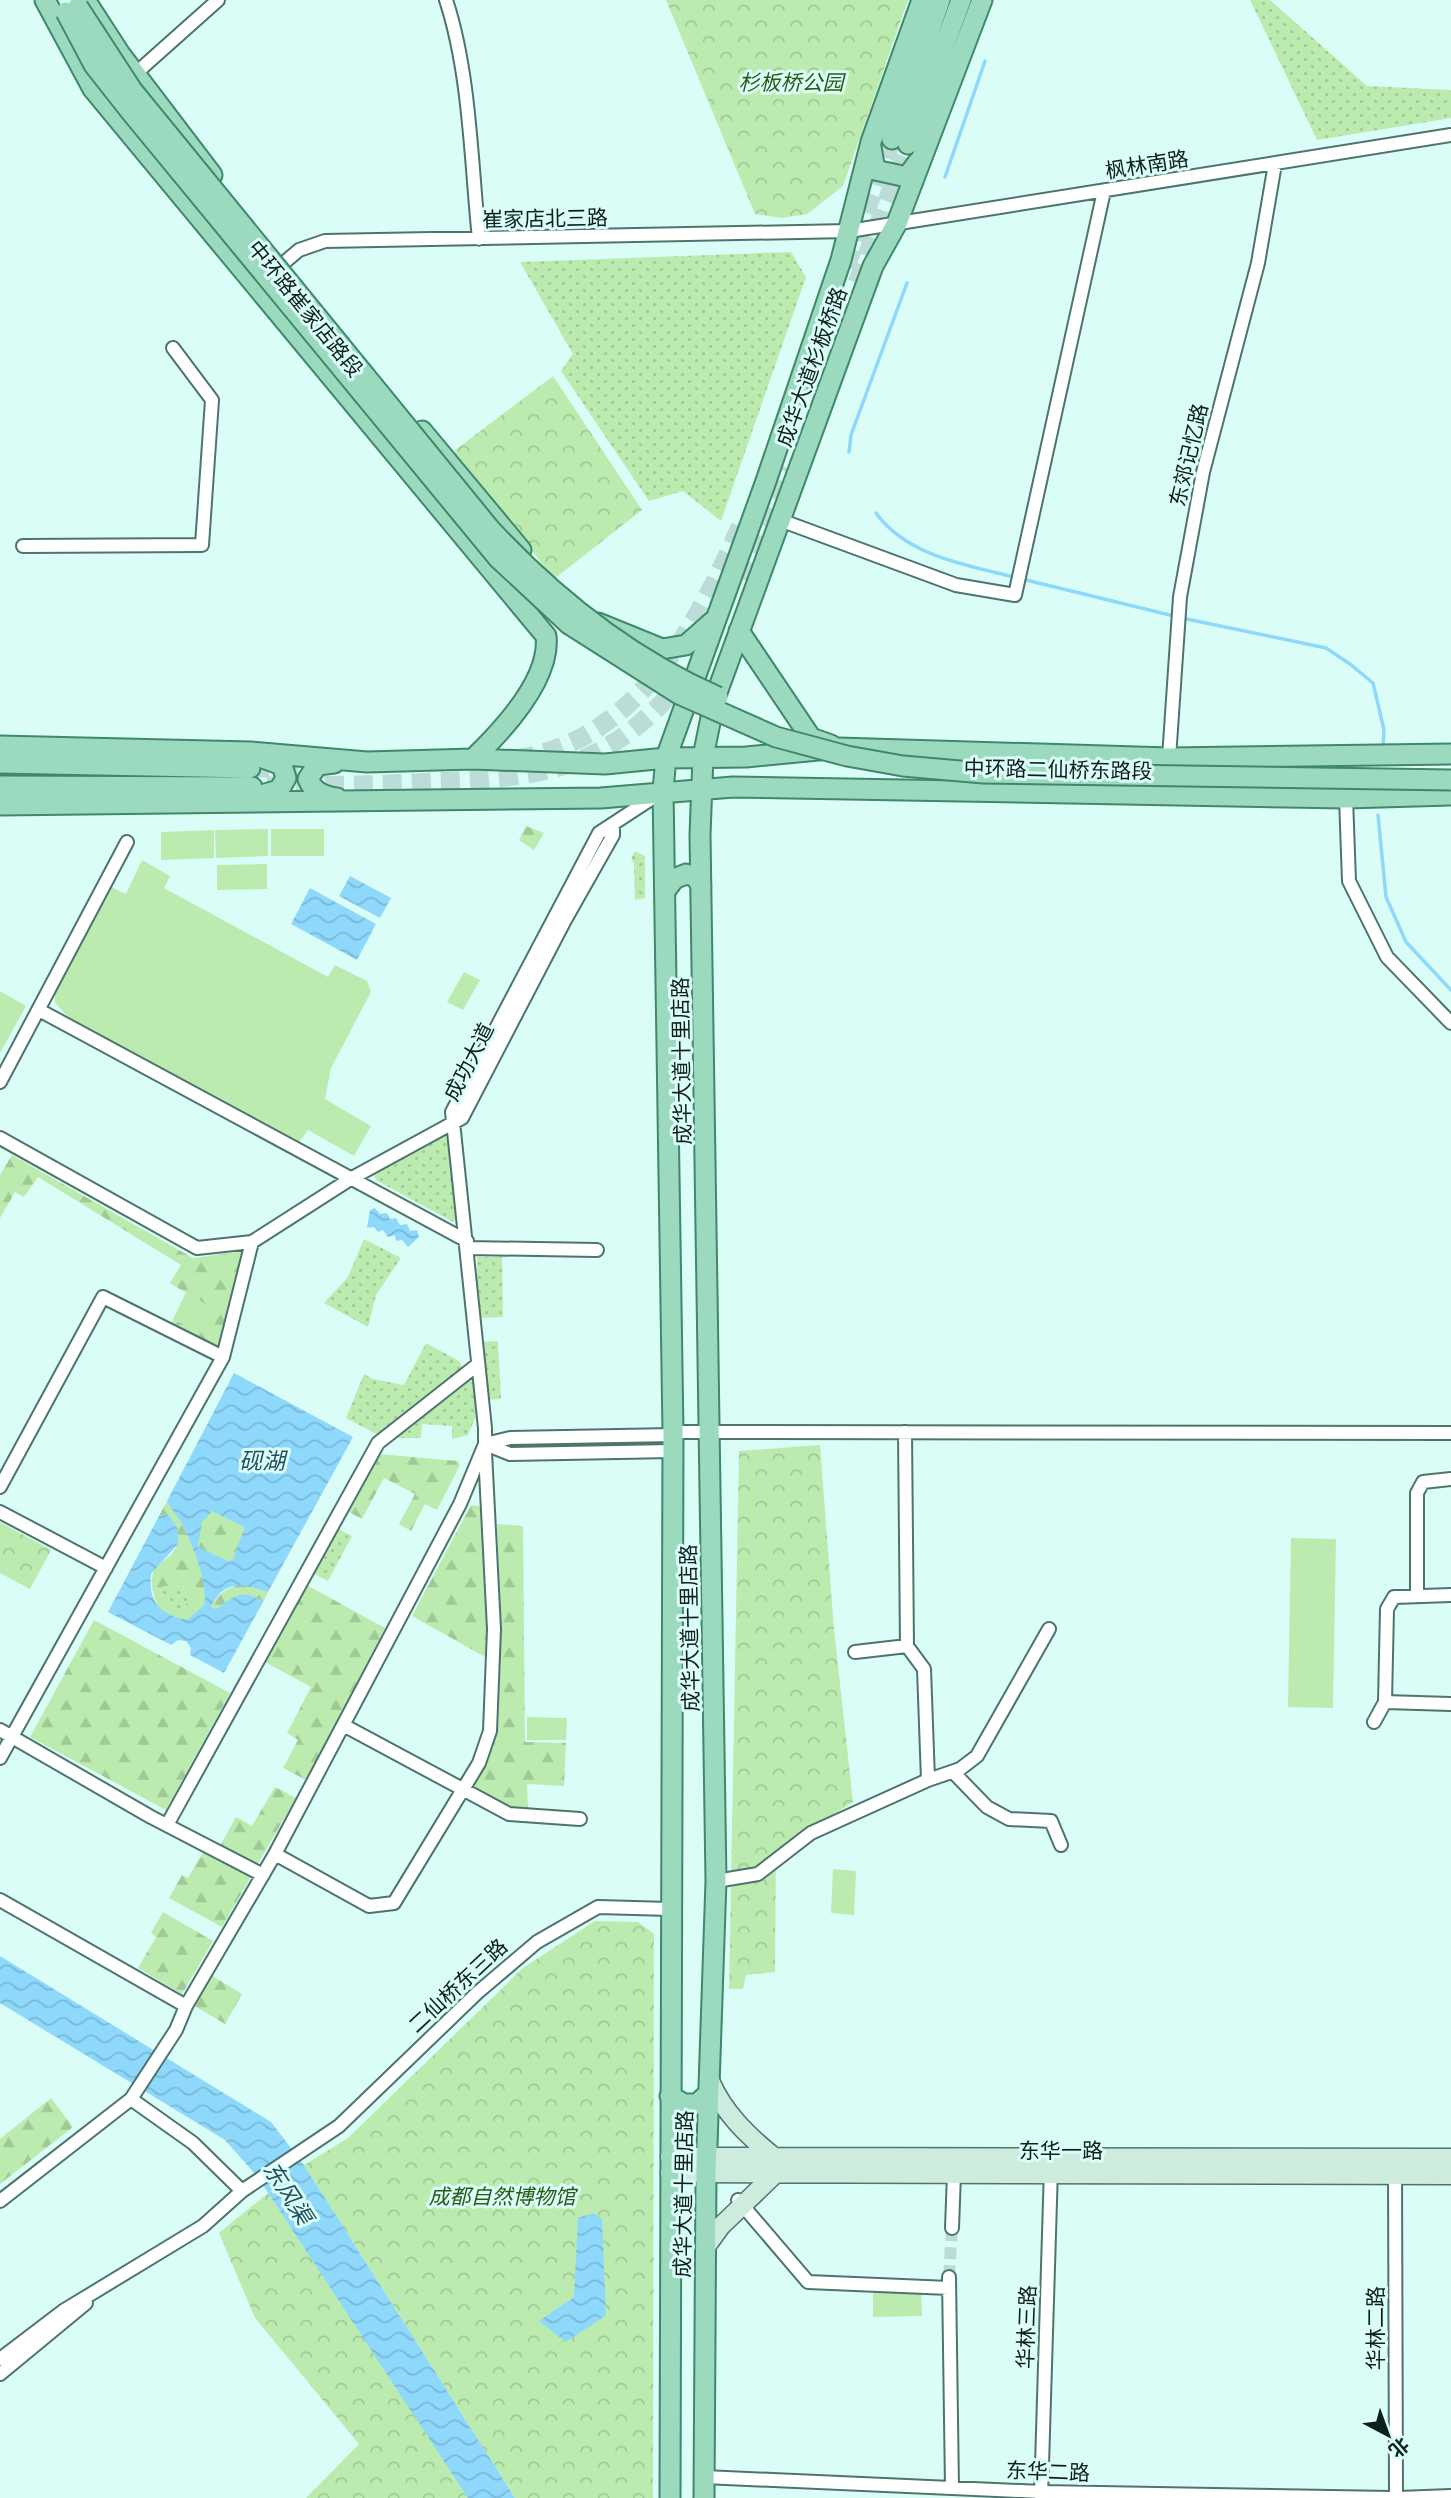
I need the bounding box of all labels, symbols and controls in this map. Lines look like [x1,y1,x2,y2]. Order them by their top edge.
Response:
park label: 杉板桥公园 [739,67,846,95]
street label: 枫林南路 [1103,143,1190,183]
street label: 崔家店北三路 [482,202,608,232]
street label: 中环路崔家店路段 [243,234,370,382]
street label: 成华大道杉板桥路 [768,283,852,450]
street label: 东郊记忆路 [1162,400,1213,509]
street label: 中环路二仙桥东路段 [963,752,1153,784]
street label: 成华大道十里店路 [665,977,695,1145]
street label: 成功大道 [436,1017,499,1105]
water label: 砚湖 [239,1444,288,1475]
street label: 成华大道十里店路 [673,1544,703,1712]
street label: 二仙桥东三路 [401,1931,512,2038]
street label: 成华大道十里店路 [667,2110,697,2278]
street label: 东华一路 [1019,2135,1103,2163]
water label: 东风渠 [257,2155,323,2232]
park label: 成都自然博物馆 [429,2181,578,2209]
street label: 华林三路 [1010,2284,1040,2369]
street label: 华林二路 [1360,2286,1388,2370]
north arrow [1353,2400,1423,2470]
text: 北 [1384,2433,1416,2465]
street label: 东华二路 [1006,2455,1091,2485]

